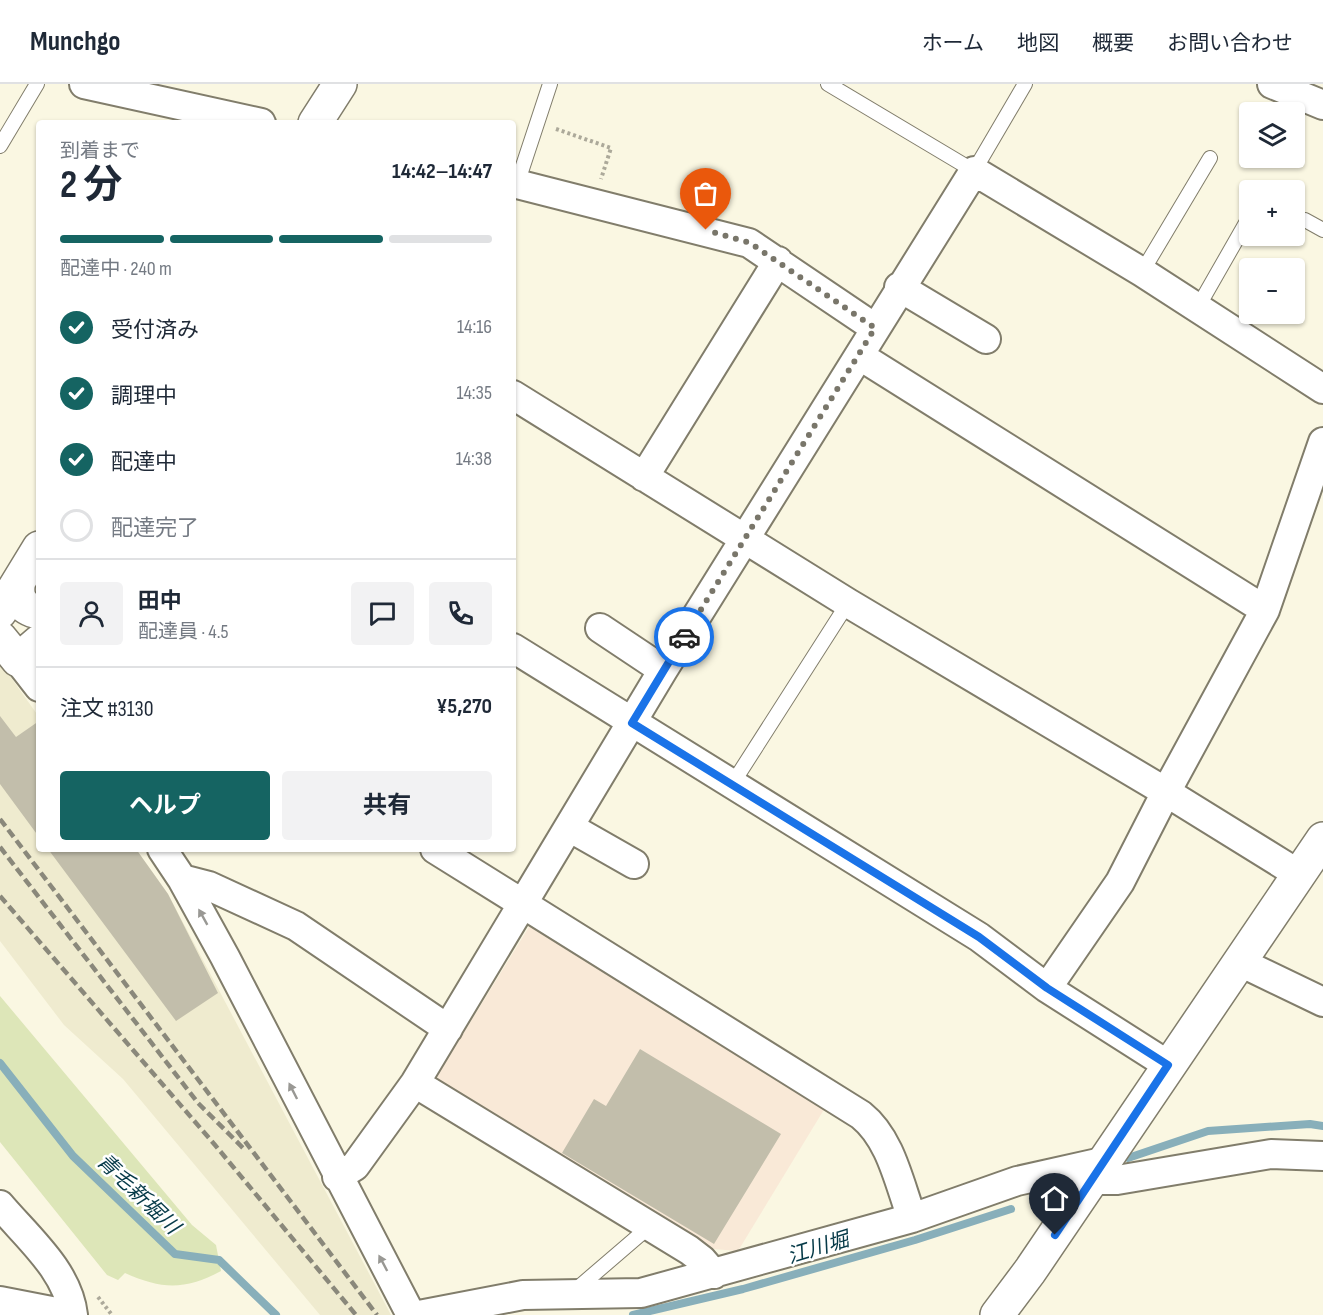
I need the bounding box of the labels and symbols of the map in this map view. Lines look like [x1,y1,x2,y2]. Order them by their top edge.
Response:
pin [680,168,731,230]
courier [654,607,714,667]
one-way arrow [198,909,208,926]
one-way arrow [288,1082,298,1099]
water label: 青毛新堀川 [92,1149,186,1241]
pin [1029,1173,1080,1235]
water label: 江川堀 [784,1226,855,1269]
one-way arrow [379,1255,388,1272]

